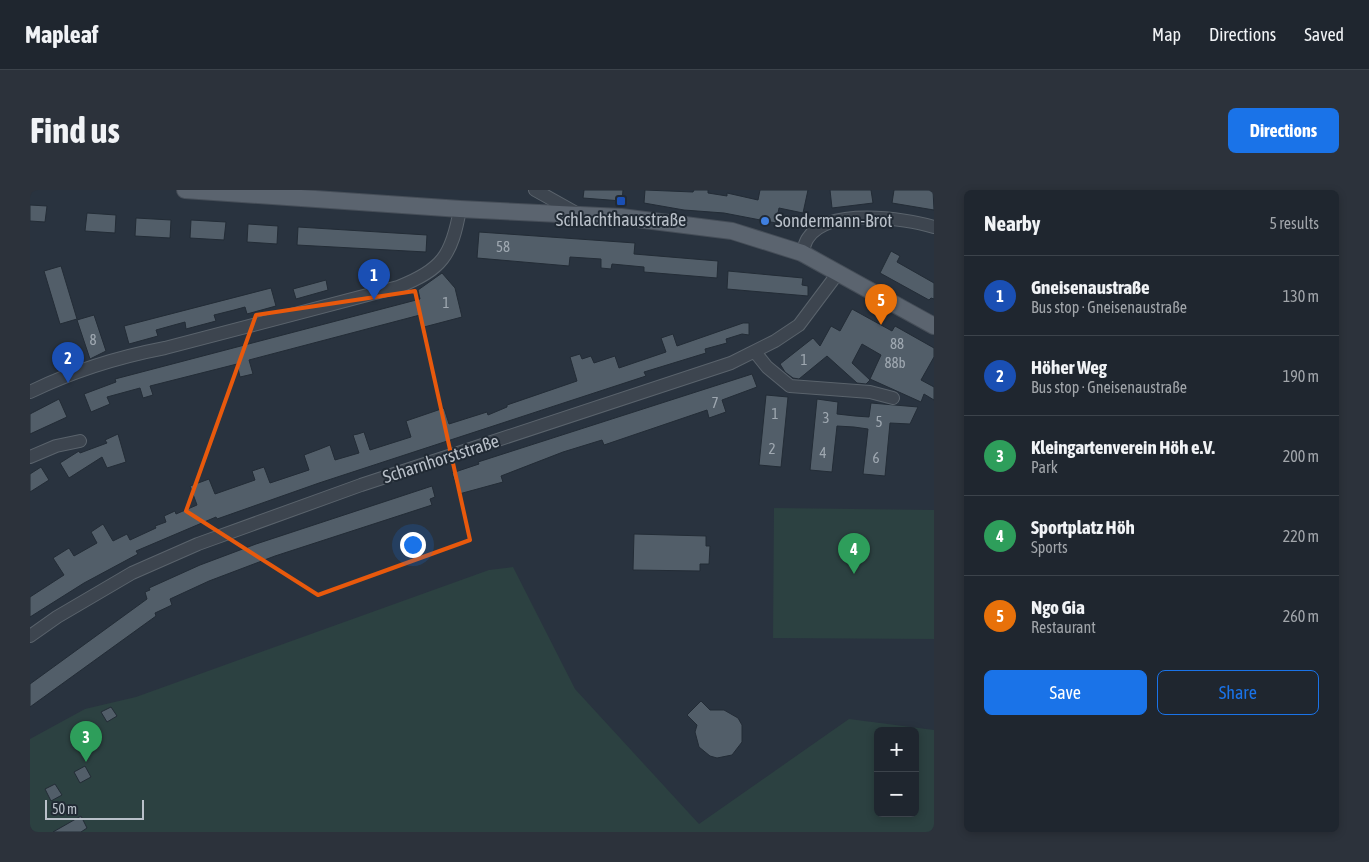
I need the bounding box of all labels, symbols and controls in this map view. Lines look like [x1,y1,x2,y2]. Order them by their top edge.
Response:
text: Mapleaf [25,21,98,48]
text: Map [1152,24,1181,45]
text: Directions [1209,24,1276,45]
text: Saved [1304,24,1344,45]
button: Directions [1228,108,1339,153]
text: Find us [30,110,120,150]
marker: Schlachthausstraße [615,195,627,207]
place label: Schlachthausstraße [556,209,686,230]
place label: Sondermann-Brot [775,210,893,231]
text: Nearby [984,211,1040,235]
text: 5 results [1269,214,1319,232]
marker: Sondermann-Brot [759,215,771,227]
house number: 58 [496,238,510,255]
pin: 1 [358,259,390,300]
text: Gneisenaustraße [1031,276,1150,298]
pin: 5 [865,284,897,325]
text: 1 [996,287,1004,305]
text: 130 m [1283,287,1319,305]
house number: 1 [442,294,450,311]
text: Bus stop · Gneisenaustraße [1031,298,1187,316]
house number: 8 [89,331,97,348]
house number: 88 [890,335,904,352]
pin: 2 [52,342,84,383]
house number: 1 [800,351,808,368]
house number: 88b [884,354,906,371]
text: Höher Weg [1031,356,1107,378]
text: 2 [996,367,1004,385]
text: 190 m [1283,367,1319,385]
text: Bus stop · Gneisenaustraße [1031,378,1187,396]
house number: 7 [711,394,719,411]
house number: 1 [771,405,779,422]
house number: 3 [822,409,830,426]
house number: 5 [875,413,883,430]
street label: Scharnhorststraße [380,430,502,487]
text: Kleingartenverein Höh e.V. [1031,436,1215,458]
house number: 2 [768,440,776,457]
house number: 4 [819,444,827,461]
text: 3 [996,447,1004,465]
text: 200 m [1283,447,1319,465]
house number: 6 [872,449,880,466]
text: Park [1031,458,1058,476]
text: Sportplatz Höh [1031,516,1135,538]
text: 4 [996,527,1004,545]
text: 220 m [1283,527,1319,545]
your location [400,532,426,558]
pin: 4 [838,533,870,574]
text: Sports [1031,538,1068,556]
text: Ngo Gia [1031,596,1085,618]
text: 5 [996,607,1004,625]
text: 260 m [1283,607,1319,625]
text: Restaurant [1031,618,1096,636]
button: Save [984,670,1147,715]
button: Share [1157,670,1319,715]
pin: 3 [70,721,102,762]
map controls [874,727,919,817]
button: + [874,727,919,772]
button: − [874,772,919,817]
scale bar [45,797,144,820]
text: 50 m [52,801,77,817]

